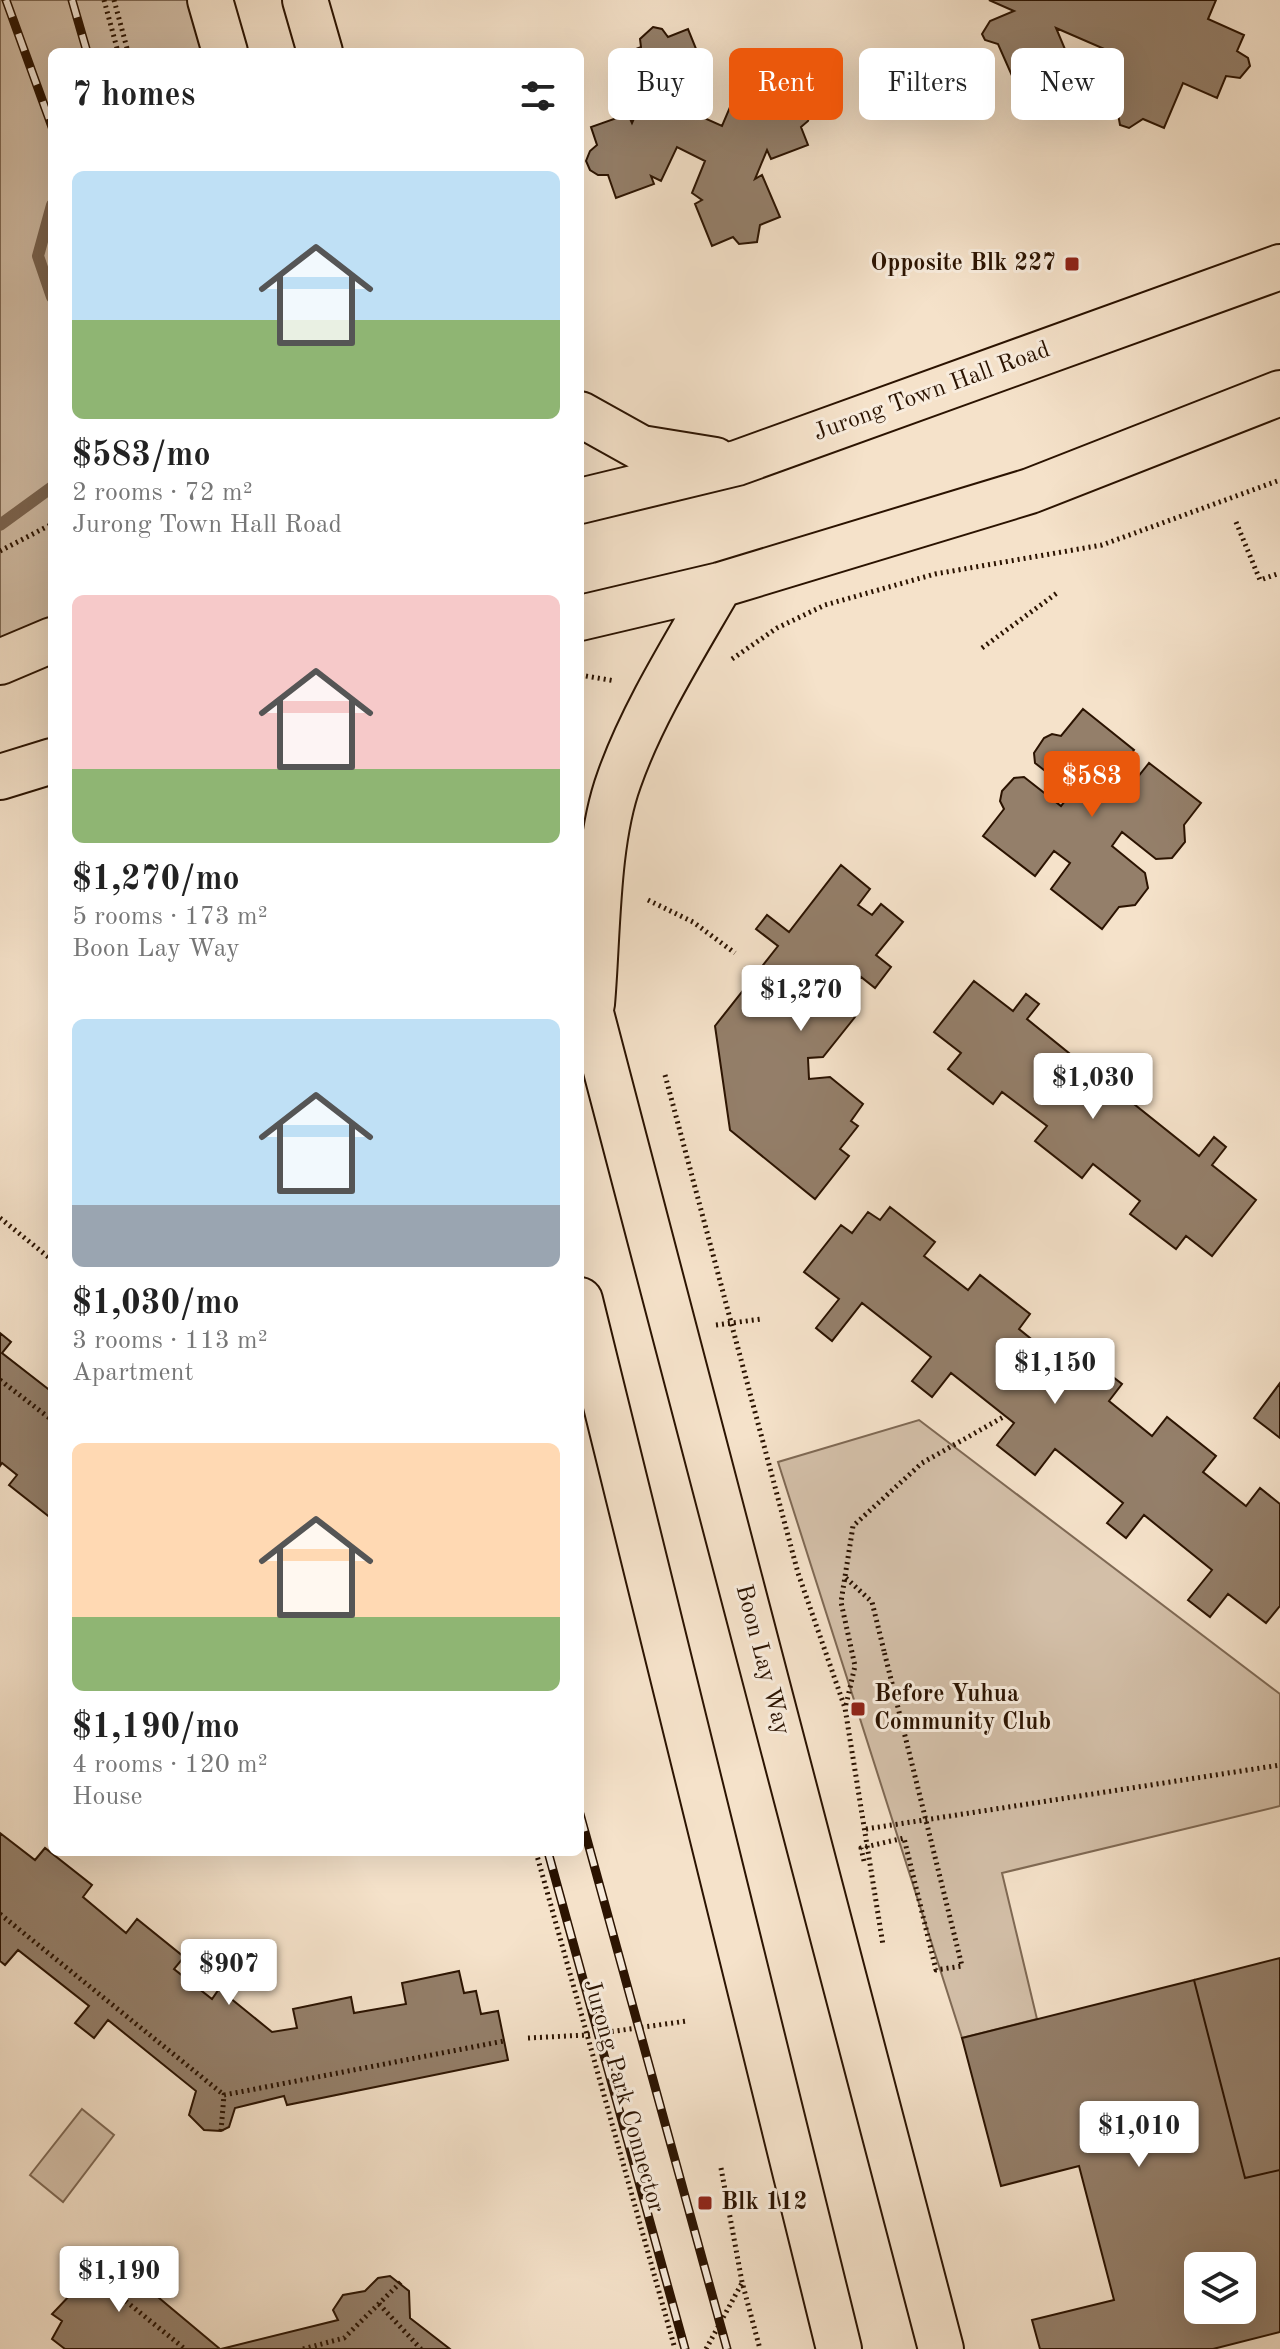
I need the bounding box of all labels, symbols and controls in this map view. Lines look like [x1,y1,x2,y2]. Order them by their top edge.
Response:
chip: Buy [608,48,713,120]
chip: Rent [729,48,843,120]
chip: Filters [859,48,995,120]
chip: New [1011,48,1124,120]
icon: filters [516,74,560,118]
text: 7 homes [72,79,195,113]
icon: home [244,223,388,367]
place label: Opposite Blk 227 [870,252,1056,276]
marker: Opposite Blk 227 [1063,255,1081,273]
street label: Jurong Town Hall Road [811,338,1053,446]
text: $583/mo [72,439,211,473]
text: 2 rooms · 72 m² [72,480,253,506]
text: Jurong Town Hall Road [72,512,342,538]
icon: home [244,647,388,791]
pin: $583 [1045,751,1139,819]
text: $583 [1062,764,1122,790]
text: $1,270/mo [72,863,240,897]
text: 5 rooms · 173 m² [72,904,268,930]
text: Boon Lay Way [72,936,240,962]
pin: $1,270 [736,965,866,1033]
text: $1,270 [760,978,842,1004]
pin: $1,030 [1028,1053,1158,1121]
text: $1,030 [1052,1066,1134,1092]
icon: home [244,1071,388,1215]
text: $1,030/mo [72,1287,240,1321]
text: 3 rooms · 113 m² [72,1328,268,1354]
pin: $1,150 [990,1338,1120,1406]
text: $1,150 [1014,1351,1096,1377]
text: Apartment [72,1360,194,1386]
icon: home [244,1495,388,1639]
street label: Boon Lay Way [730,1582,794,1738]
place label: Before Yuhua Community Club [874,1683,1051,1735]
marker: Before Yuhua Community Club [849,1700,867,1718]
text: $1,190/mo [72,1711,240,1745]
text: 4 rooms · 120 m² [72,1752,268,1778]
text: House [72,1784,143,1810]
pin: $907 [182,1939,276,2007]
text: $907 [199,1952,259,1978]
street label: Jurong Park Connector [578,1976,668,2216]
pin: $1,010 [1074,2101,1204,2169]
text: $1,010 [1098,2114,1180,2140]
place label: Blk 112 [721,2191,807,2215]
marker: Blk 112 [696,2194,714,2212]
pin: $1,190 [54,2246,184,2314]
map controls [1184,2252,1256,2324]
button: layers [1184,2252,1256,2324]
text: $1,190 [78,2259,160,2285]

